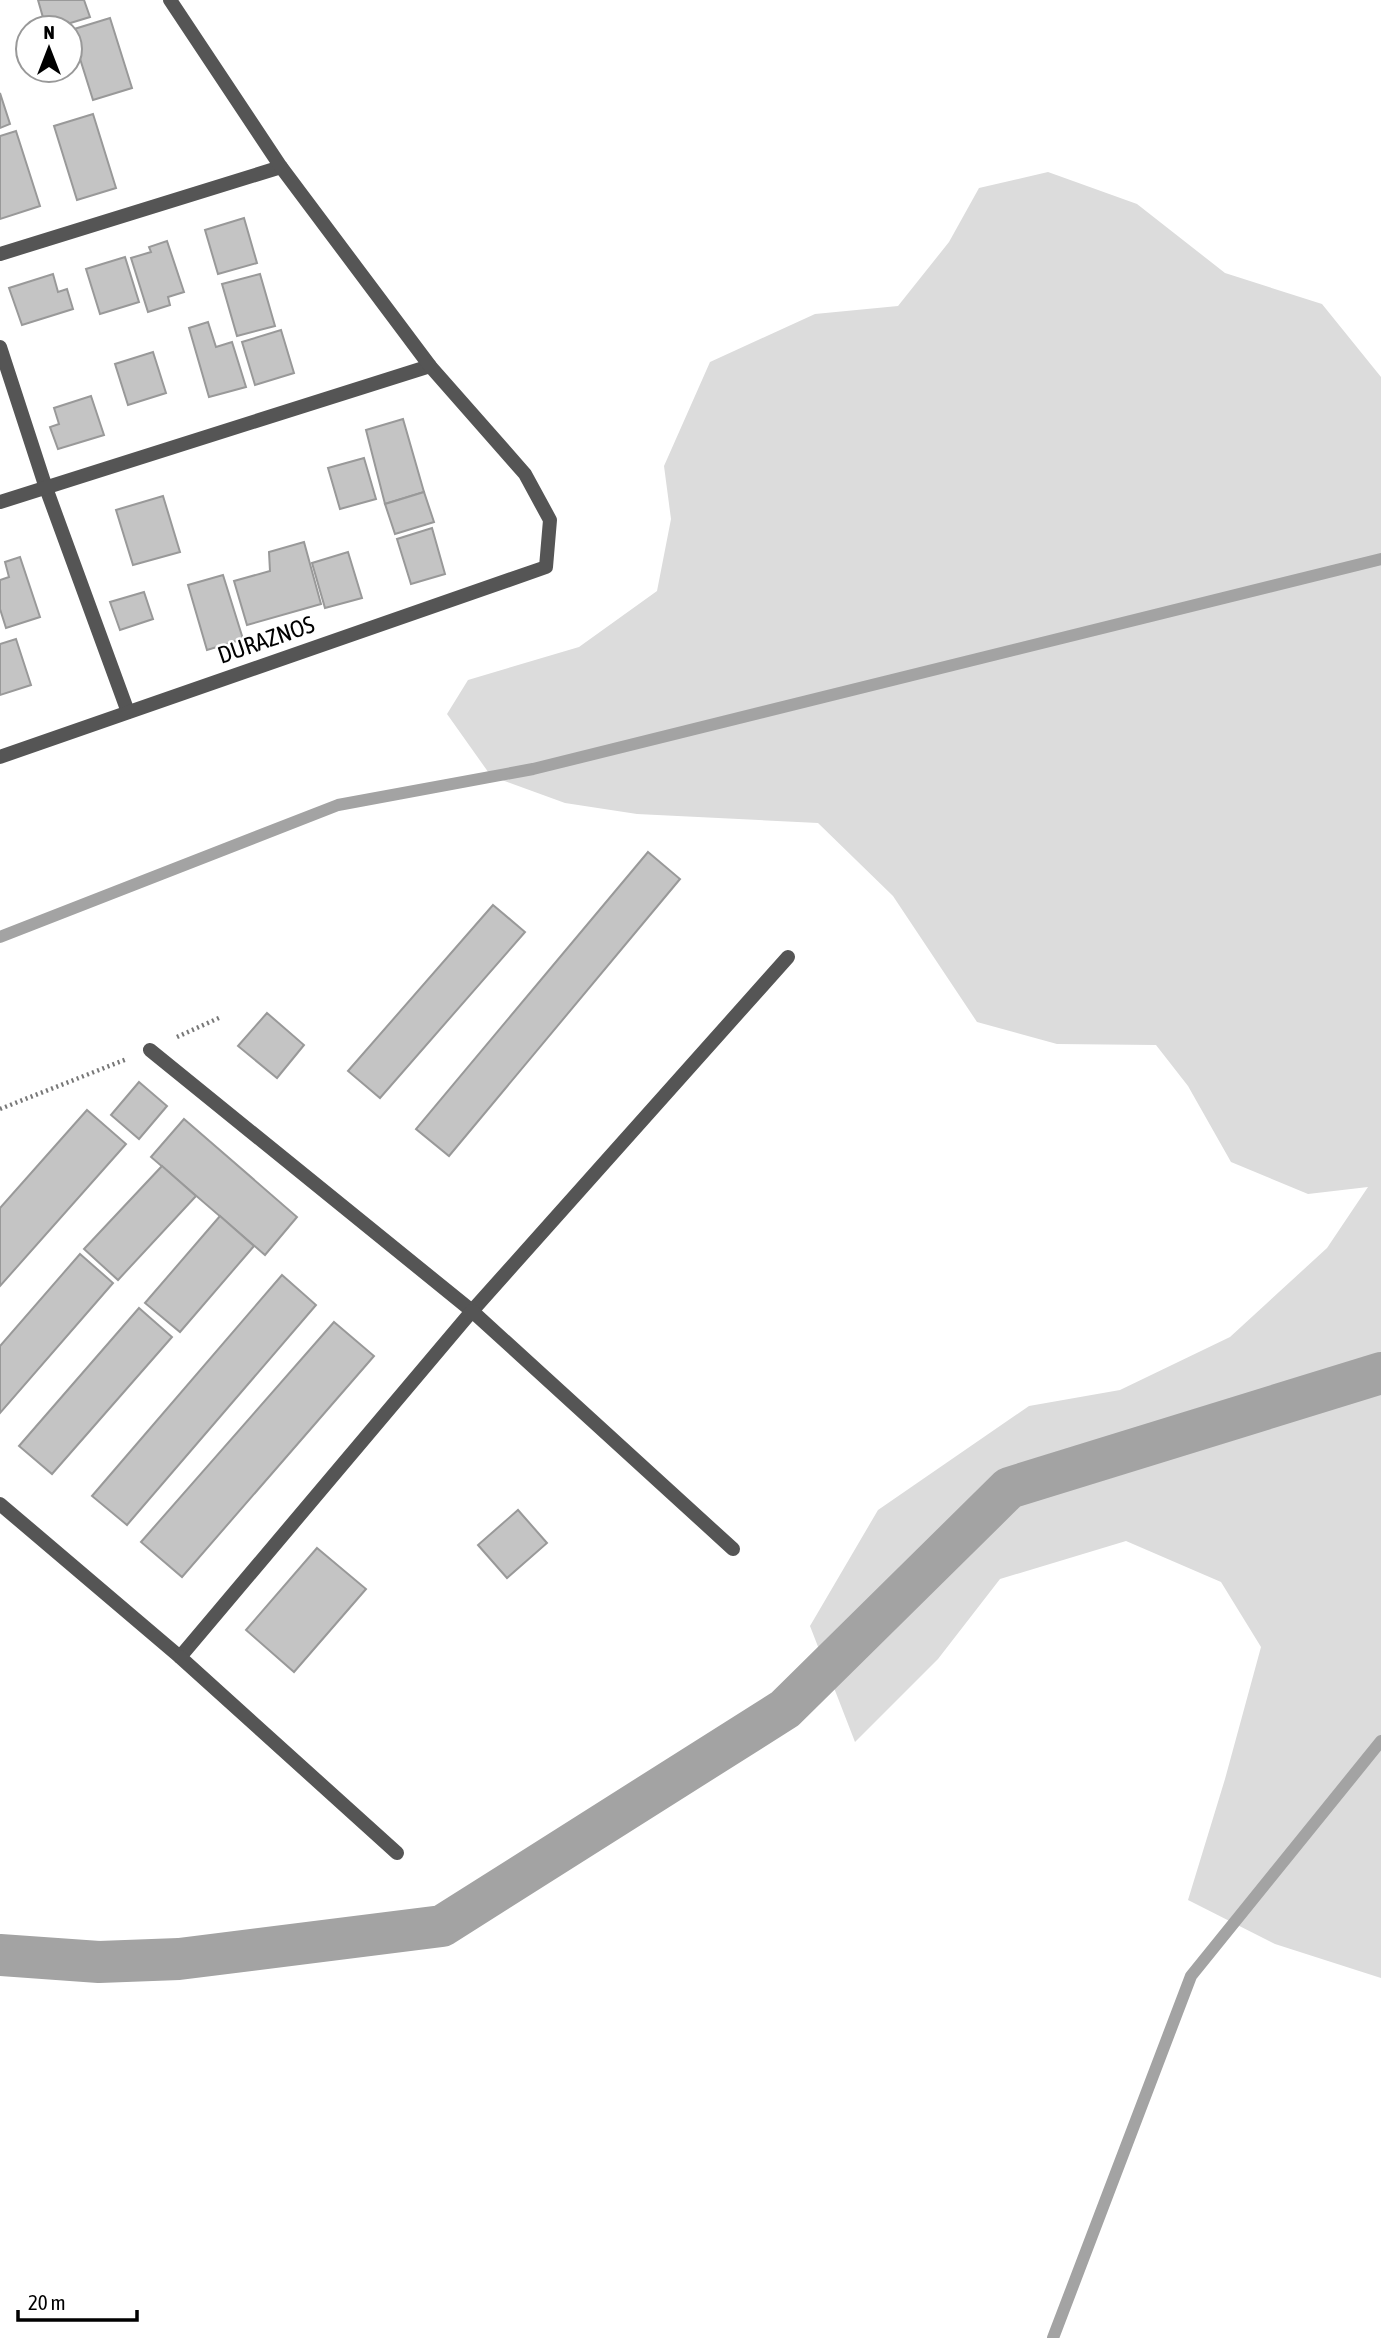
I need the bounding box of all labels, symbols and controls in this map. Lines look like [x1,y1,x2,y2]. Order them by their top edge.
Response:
north arrow [14,14,84,84]
text: N [43,21,55,43]
street label: DURAZNOS [214,610,318,669]
scale bar [18,2278,136,2322]
text: 20 m [28,2290,66,2314]

